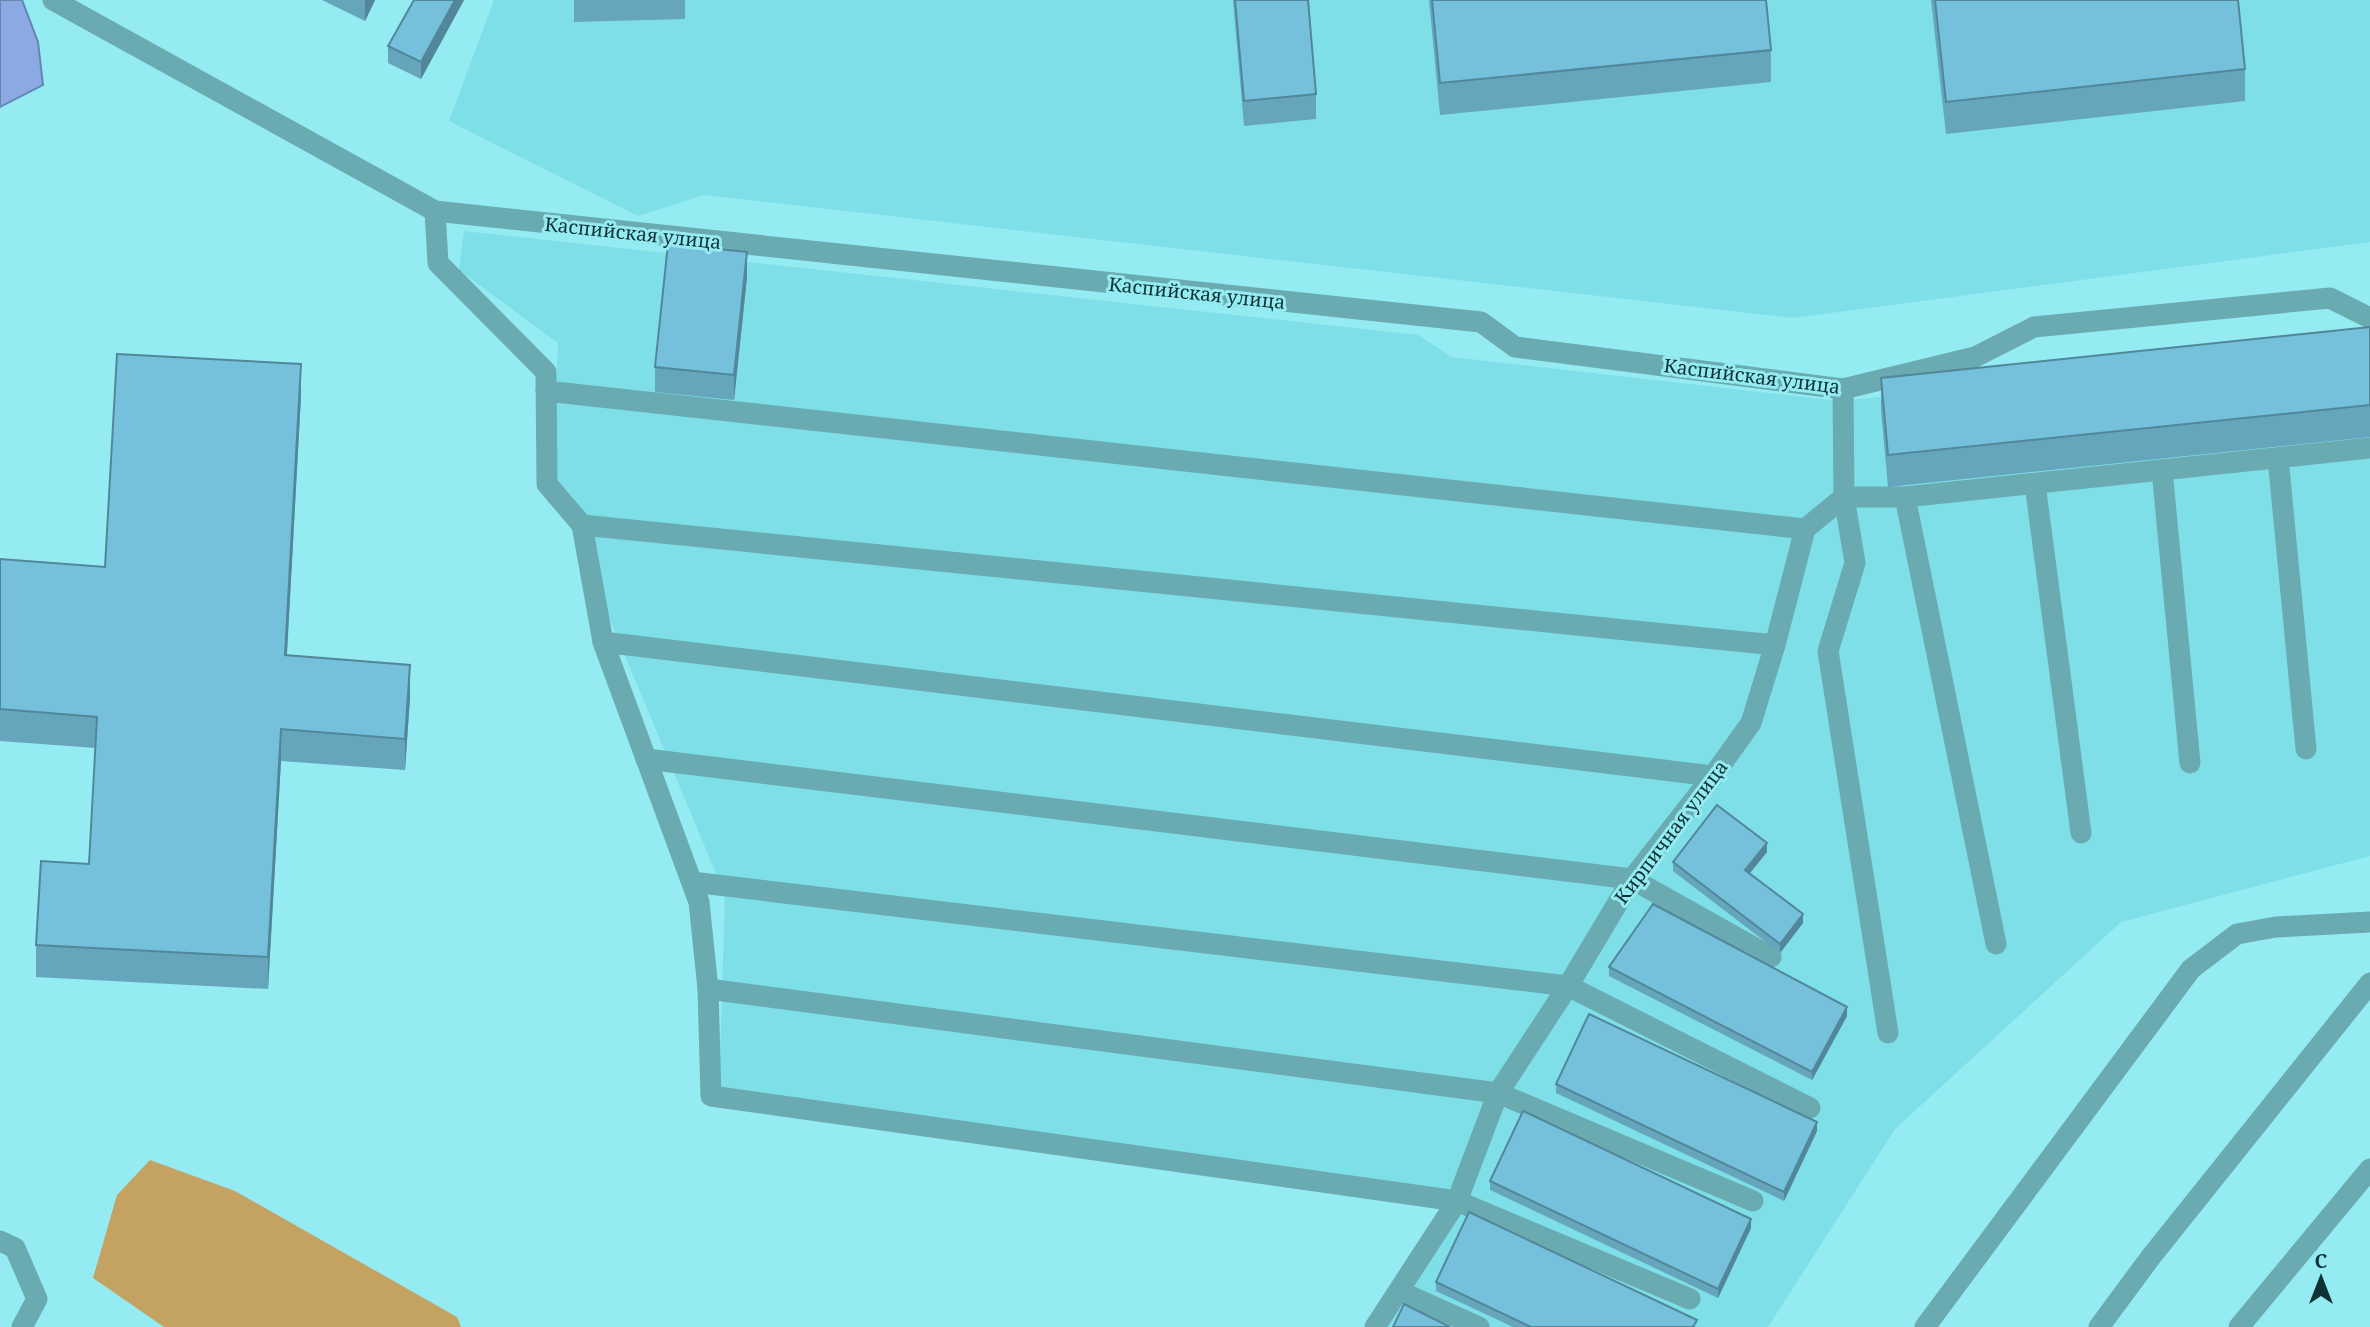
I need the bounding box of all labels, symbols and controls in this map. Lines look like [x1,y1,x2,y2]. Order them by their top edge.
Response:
street label: Каспийская улица [543,211,723,255]
street label: Каспийская улица [1107,271,1287,315]
street label: Каспийская улица [1662,352,1842,400]
street label: Кирпичная улица [1608,755,1734,909]
north arrow [2286,1243,2356,1313]
text: С [2315,1248,2327,1274]

